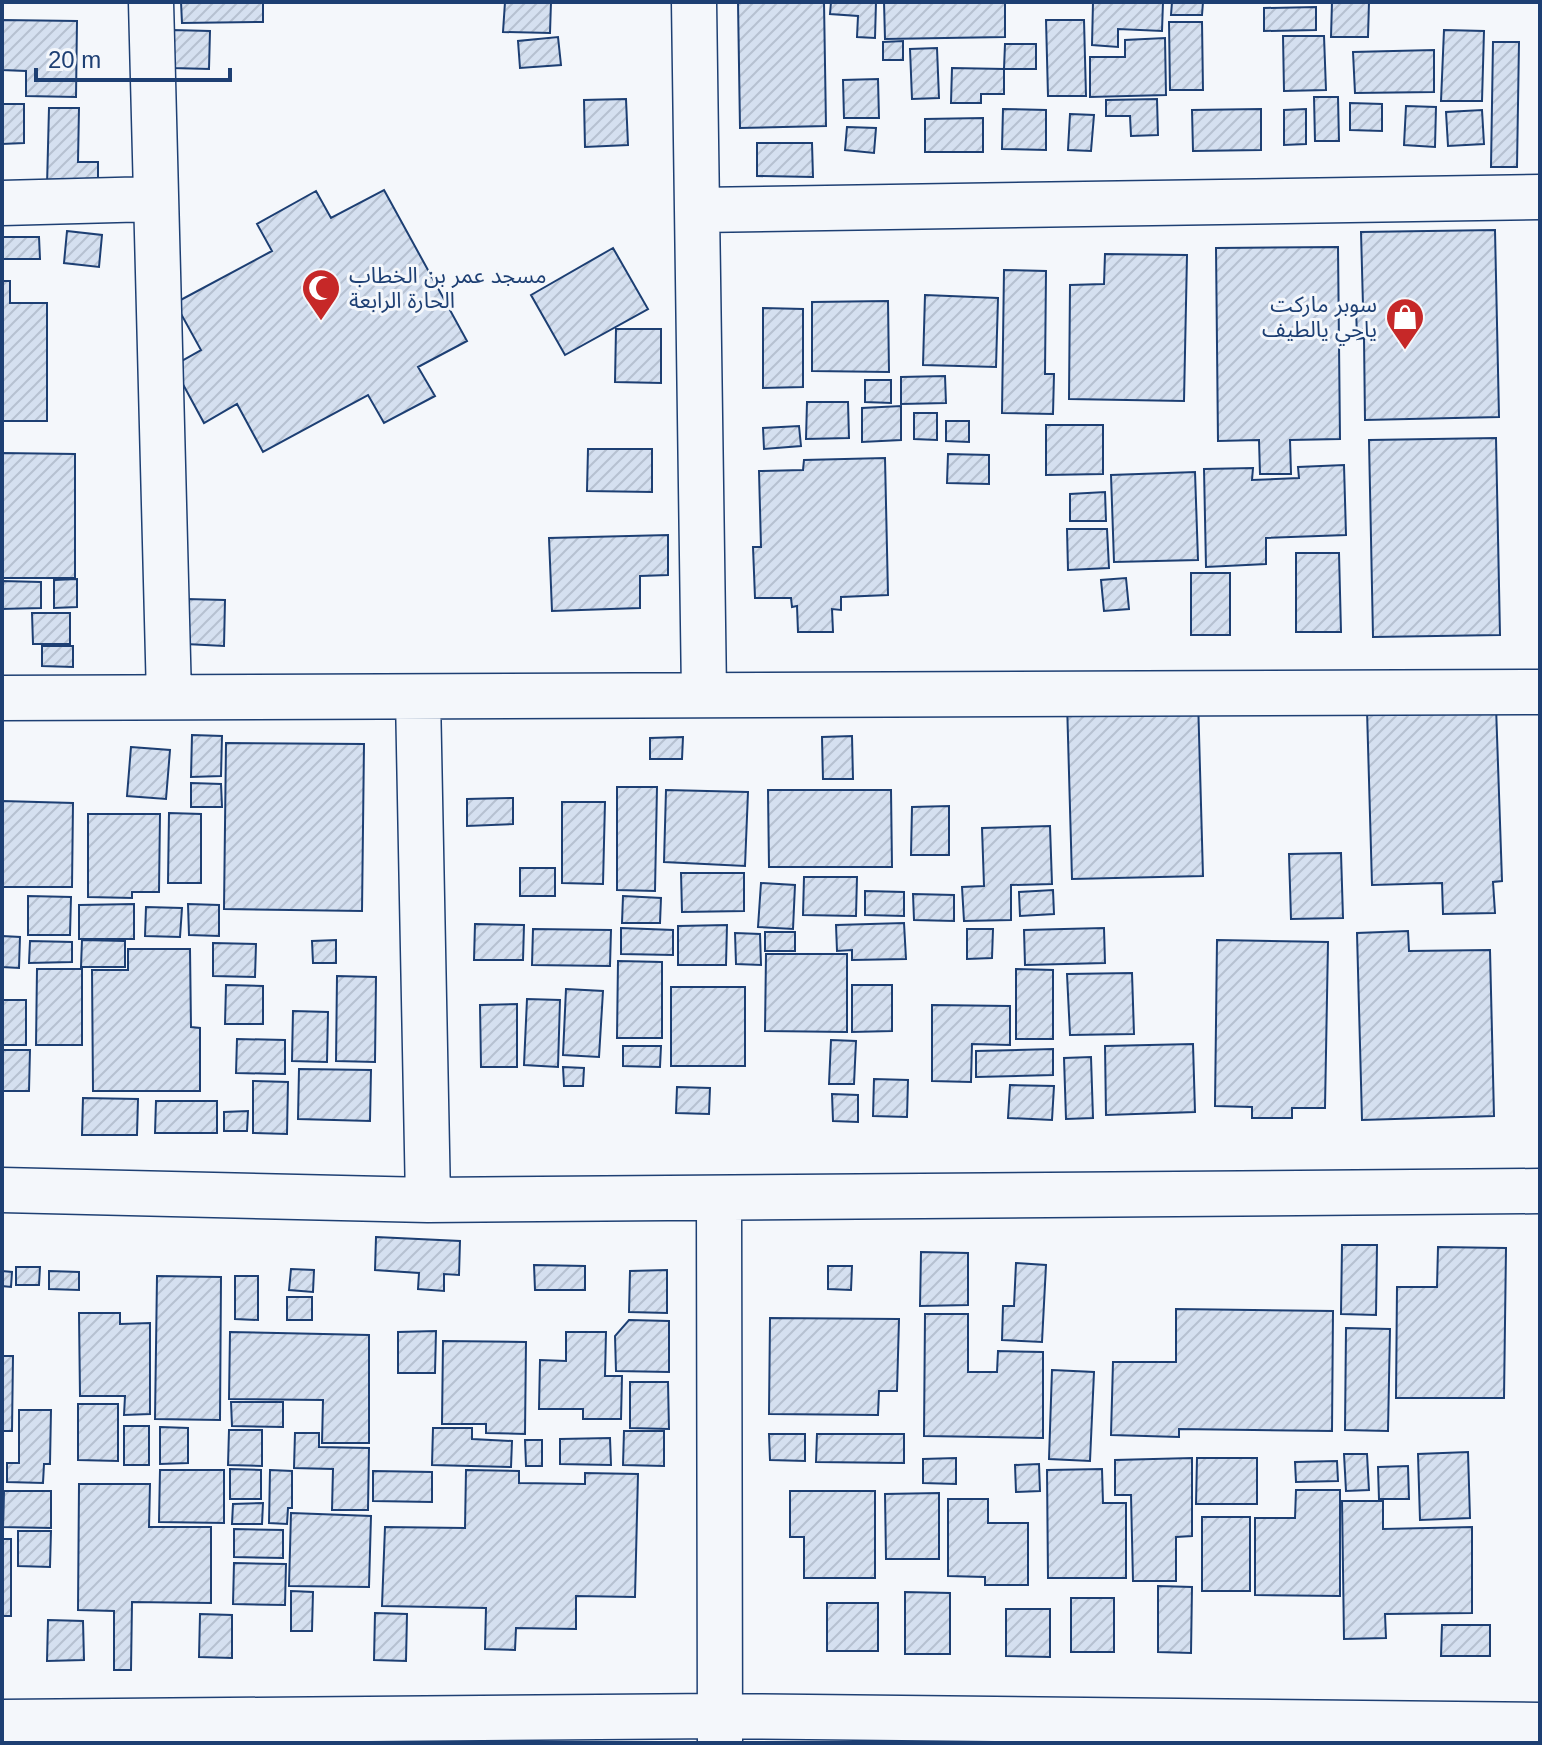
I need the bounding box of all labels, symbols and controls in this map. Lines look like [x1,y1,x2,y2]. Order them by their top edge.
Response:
scale bar [36,32,230,82]
text: 20 m [48,46,101,73]
place label: مسجد عمر بن الخطاب الحارة الرابعة [349,263,547,314]
mosque icon: مسجد عمر بن الخطاب الحارة الرابعة [300,267,342,322]
place label: سوبر ماركت ياحي يالطيف [1262,292,1377,346]
shop icon: سوبر ماركت ياحي يالطيف [1384,296,1426,351]

